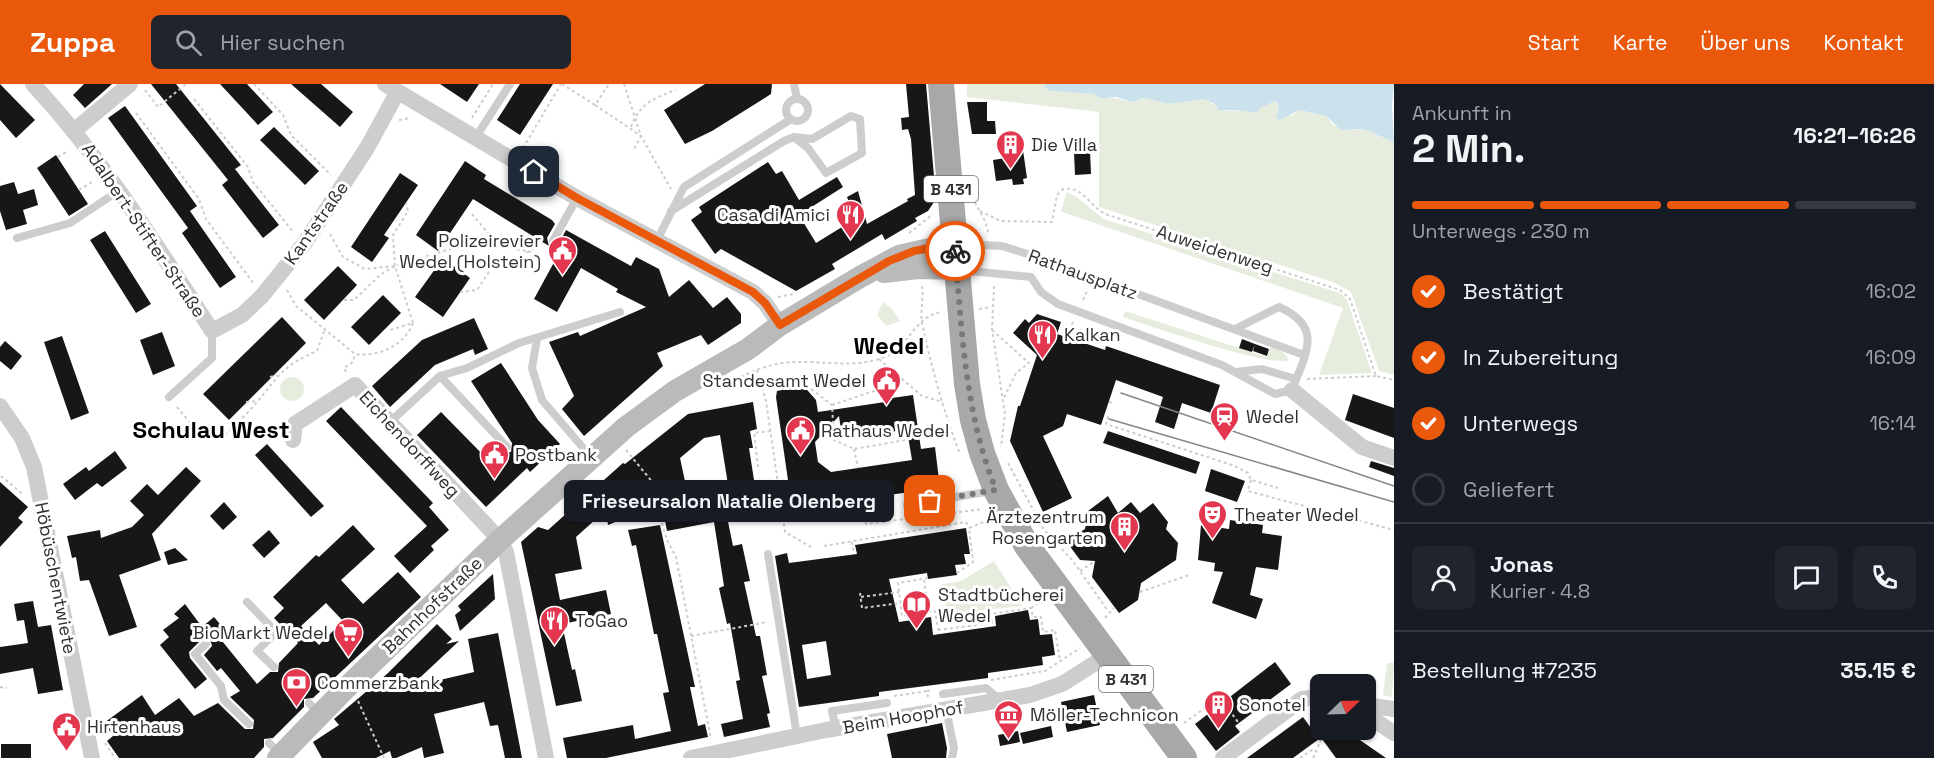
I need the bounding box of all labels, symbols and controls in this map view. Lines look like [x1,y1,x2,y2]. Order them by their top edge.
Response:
search box [151,15,571,69]
text: Zuppa [30,24,115,60]
icon: search [172,26,205,59]
text: Hier suchen [220,28,345,56]
text: Start [1528,29,1580,56]
text: Karte [1613,29,1667,56]
text: Über uns [1700,29,1790,56]
text: Kontakt [1823,29,1904,56]
text: Ankunft in [1412,100,1512,126]
text: 16:21–16:26 [1793,121,1916,149]
text: 2 Min. [1412,124,1526,173]
building icon: Die Villa [994,128,1026,170]
place label: Die Villa [1031,133,1097,156]
street label: Adalbert-Stifter-Straße [77,138,211,322]
pin [508,146,559,197]
icon: home [517,155,550,188]
road number: B 431 [924,176,978,202]
street label: Kantstraße [279,177,353,269]
restaurant icon: Casa di Amici [835,198,867,240]
place label: Casa di Amici [717,203,830,226]
text: Unterwegs · 230 m [1412,218,1590,244]
street label: Auweidenweg [1154,219,1276,279]
courier [925,221,985,281]
place label: Polizeirevier Wedel (Holstein) [399,229,541,273]
public building icon: Polizeirevier Wedel (Holstein) [546,234,578,276]
icon: bike [939,235,972,268]
street label: Rathausplatz [1025,244,1141,304]
icon: check [1412,275,1445,308]
text: Bestätigt [1463,277,1564,305]
text: 16:02 [1865,278,1916,304]
restaurant icon: Kalkan [1027,318,1059,360]
place label: Kalkan [1064,323,1121,346]
district label: Wedel [854,330,924,361]
icon: check [1412,341,1445,374]
text: In Zubereitung [1463,343,1618,371]
text: 16:09 [1865,344,1916,370]
public building icon: Standesamt Wedel [871,364,903,406]
place label: Standesamt Wedel [703,369,866,392]
street label: Eichendorffweg [355,386,465,502]
station icon: Wedel [1209,400,1241,442]
place label: Wedel [1246,405,1299,428]
icon: check [1412,407,1445,440]
text: Unterwegs [1463,409,1578,437]
text: 16:14 [1869,410,1916,436]
district label: Schulau West [132,414,290,445]
public building icon: Rathaus Wedel [784,414,816,456]
place label: Rathaus Wedel [821,419,949,442]
public building icon: Postbank [478,438,510,480]
place label: Postbank [515,443,597,466]
pin [904,475,955,526]
text: Geliefert [1463,475,1555,503]
callout: Frieseursalon Natalie Olenberg [564,480,894,522]
icon: bag [913,484,946,517]
text: Frieseursalon Natalie Olenberg [582,488,876,514]
theatre icon: Theater Wedel [1197,498,1229,540]
street label: Höbüschentwiete [30,500,82,656]
place label: Theater Wedel [1234,503,1359,526]
place label: Ärztezentrum Rosengarten [986,505,1104,549]
building icon: Ärztezentrum Rosengarten [1109,510,1141,552]
button: person [1412,546,1475,609]
button: chat [1775,546,1838,609]
button: phone [1853,546,1916,609]
text: Jonas [1490,550,1554,578]
street label: Bahnhofstraße [377,551,487,659]
text: Kurier · 4.8 [1490,578,1590,604]
place label: Stadtbücherei Wedel [938,583,1064,627]
library icon: Stadtbücherei Wedel [901,588,933,630]
restaurant icon: ToGao [538,604,570,646]
place label: ToGao [575,609,628,632]
supermarket icon: BioMarkt Wedel [333,616,365,658]
place label: BioMarkt Wedel [193,621,328,644]
text: Bestellung #7235 [1412,656,1597,684]
text: 35.15 € [1840,656,1916,684]
bank icon: Commerzbank [280,666,312,708]
road number: B 431 [1099,666,1153,692]
place label: Commerzbank [317,671,440,694]
north arrow [1310,674,1376,740]
map controls [1310,674,1376,740]
building icon: Sonotel [1202,688,1234,730]
place label: Sonotel [1239,693,1306,716]
street label: Beim Hoophof [841,695,965,739]
museum icon: Möller-Technicon [993,698,1025,740]
place label: Möller-Technicon [1030,703,1179,726]
public building icon: Hirtenhaus [50,710,82,752]
place label: Hirtenhaus [87,715,181,738]

